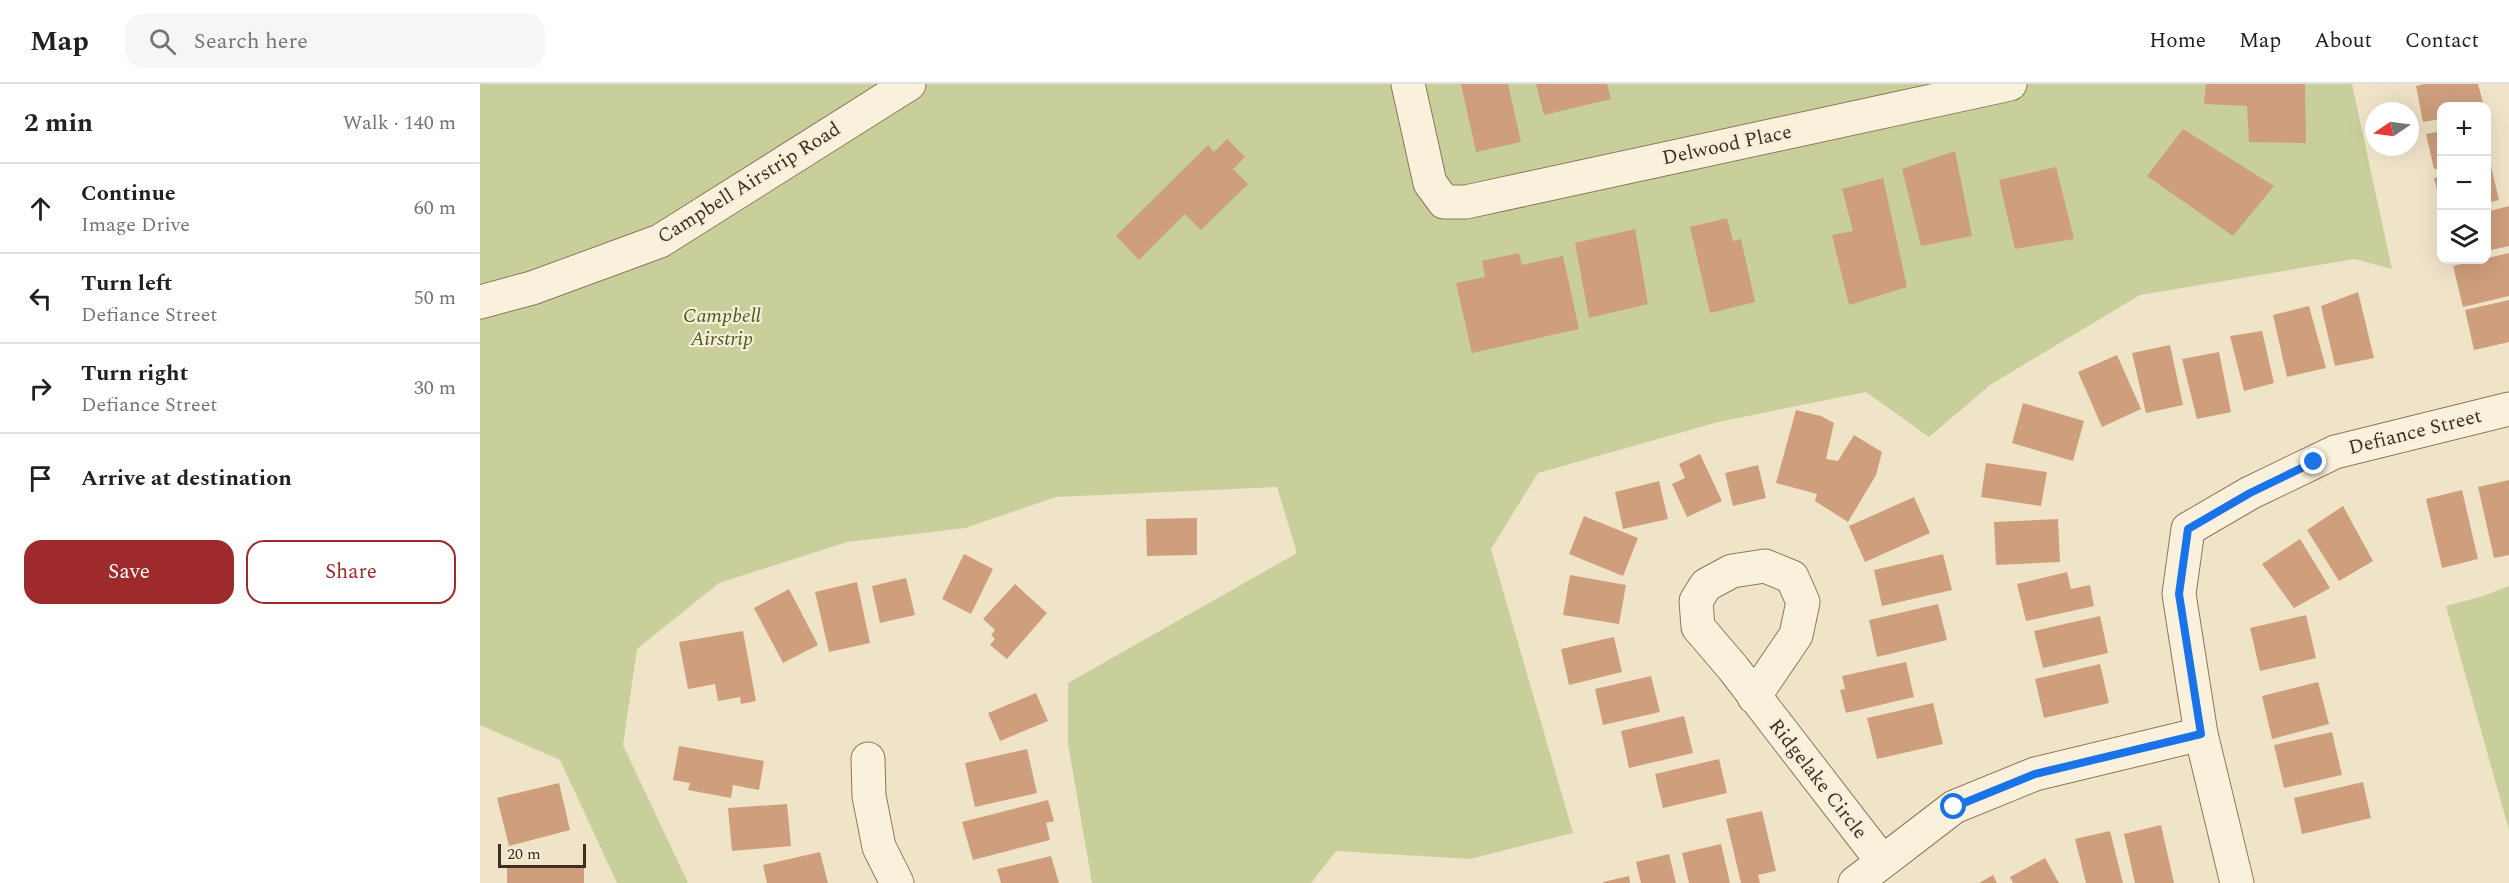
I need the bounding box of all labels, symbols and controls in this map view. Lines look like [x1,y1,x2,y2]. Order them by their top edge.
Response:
search box [125,14,545,68]
text: Map [30,20,89,63]
icon: search [146,25,179,58]
text: Search here [194,25,308,58]
text: Home [2149,25,2206,57]
text: Map [2239,25,2281,57]
text: About [2314,25,2372,57]
text: Contact [2405,25,2479,57]
north arrow [2365,102,2419,156]
map controls [2437,102,2491,264]
button: + [2437,102,2491,156]
text: 2 min [24,103,93,143]
text: Walk · 140 m [343,108,456,138]
street label: Campbell Airstrip Road [652,114,846,252]
street label: Delwood Place [1659,117,1795,173]
button: − [2437,156,2491,210]
text: Continue [81,177,176,210]
icon: ahead [24,192,57,225]
text: 60 m [414,193,456,223]
text: Image Drive [81,210,190,240]
button: layers [2437,210,2491,264]
text: Turn left [81,267,173,300]
icon: left [24,282,57,315]
text: 50 m [414,283,456,313]
text: Defiance Street [81,300,217,330]
park label: Campbell Airstrip [683,301,761,354]
text: Turn right [81,357,188,390]
icon: right [24,372,57,405]
text: 30 m [414,373,456,403]
text: Defiance Street [81,390,217,420]
street label: Defiance Street [2345,401,2485,463]
route end [2300,448,2326,474]
icon: arrive [24,462,57,495]
text: Arrive at destination [81,462,292,495]
button: Save [24,540,234,604]
button: Share [246,540,456,604]
street label: Ridgelake Circle [1761,712,1875,846]
route start [1940,793,1966,819]
scale bar [498,841,586,868]
text: 20 m [507,842,541,866]

